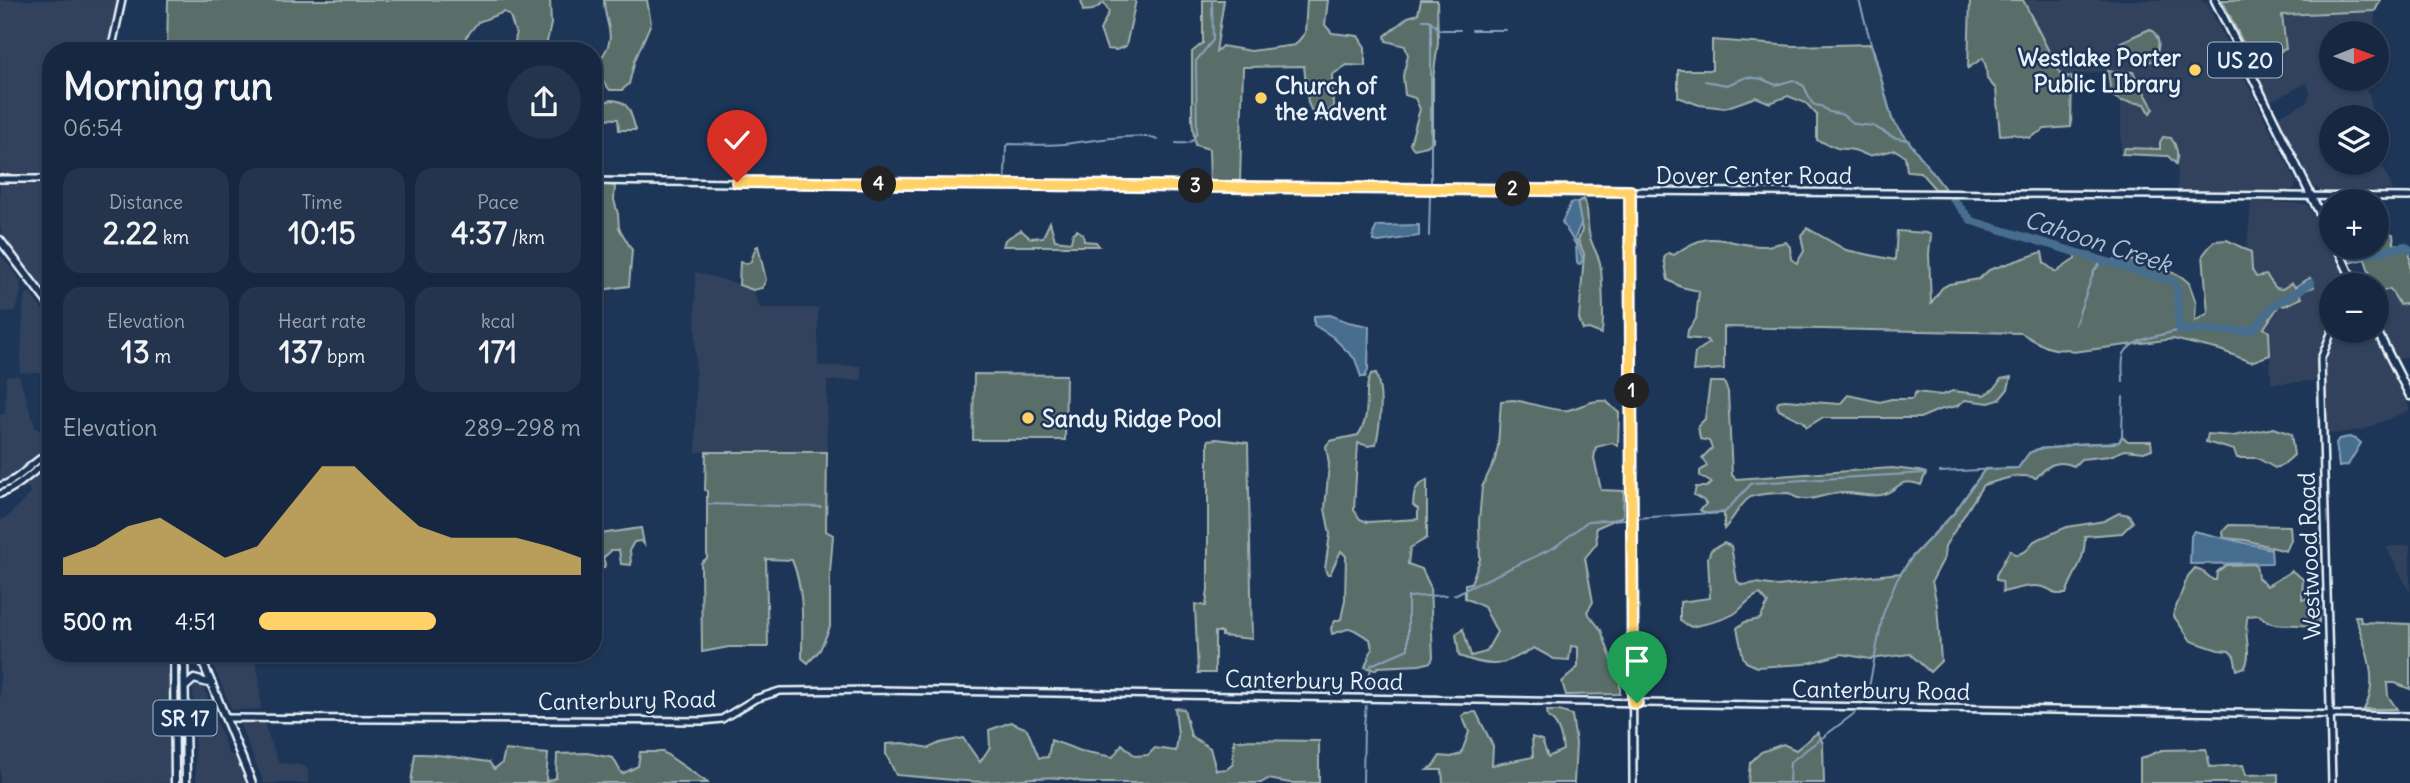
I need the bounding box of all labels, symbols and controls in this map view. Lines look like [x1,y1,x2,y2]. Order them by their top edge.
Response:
north arrow [2319,21,2389,91]
map controls [2319,21,2389,343]
road number: US 20 [2208,42,2282,78]
place label: Westlake Porter Public LIbrary [2018,43,2182,98]
marker: Westlake Porter Public LIbrary [2187,62,2203,78]
text: Morning run [63,63,273,110]
button: share [507,65,581,139]
place label: Church of the Advent [1275,71,1387,126]
marker: Church of the Advent [1253,90,1269,106]
button: layers [2319,105,2389,175]
pin [707,110,767,182]
text: 06:54 [63,113,123,142]
icon: check [718,121,756,159]
street label: Dover Center Road [1656,161,1852,190]
pin: 4 [862,166,896,202]
pin: 3 [1178,168,1214,204]
text: 4 [873,171,884,195]
pin: 2 [1496,172,1530,206]
text: 3 [1190,173,1201,197]
text: 2 [1507,176,1518,200]
button: + [2319,189,2389,259]
text: Distance [109,190,183,214]
text: Time [301,190,343,214]
text: Pace [477,190,519,214]
water label: Cahoon Creek [2021,203,2177,279]
text: 2.22 [103,214,158,252]
text: 10:15 [288,214,356,252]
text: 4:37 [451,214,507,252]
text: km [158,225,189,249]
text: /km [507,225,545,249]
button: − [2319,273,2389,343]
text: Elevation [107,309,185,333]
text: Heart rate [278,309,366,333]
text: kcal [481,309,515,333]
text: 13 [121,333,150,371]
text: 137 [279,333,323,371]
text: 171 [479,333,517,371]
text: m [150,344,171,368]
text: bpm [323,344,365,368]
pin: 1 [1614,374,1650,408]
text: 1 [1628,378,1635,402]
place label: Sandy Ridge Pool [1042,404,1222,433]
marker: Sandy Ridge Pool [1020,410,1036,426]
text: Elevation [63,413,157,442]
text: 289–298 m [464,413,581,442]
street label: Westwood Road [2292,472,2326,640]
text: 500 m [63,607,132,636]
text: 4:51 [175,607,216,636]
pin [1607,631,1667,703]
icon: arrive [1618,642,1656,680]
street label: Canterbury Road [1225,664,1403,696]
street label: Canterbury Road [1792,674,1970,706]
street label: Canterbury Road [538,684,716,716]
road number: SR 17 [154,700,216,736]

